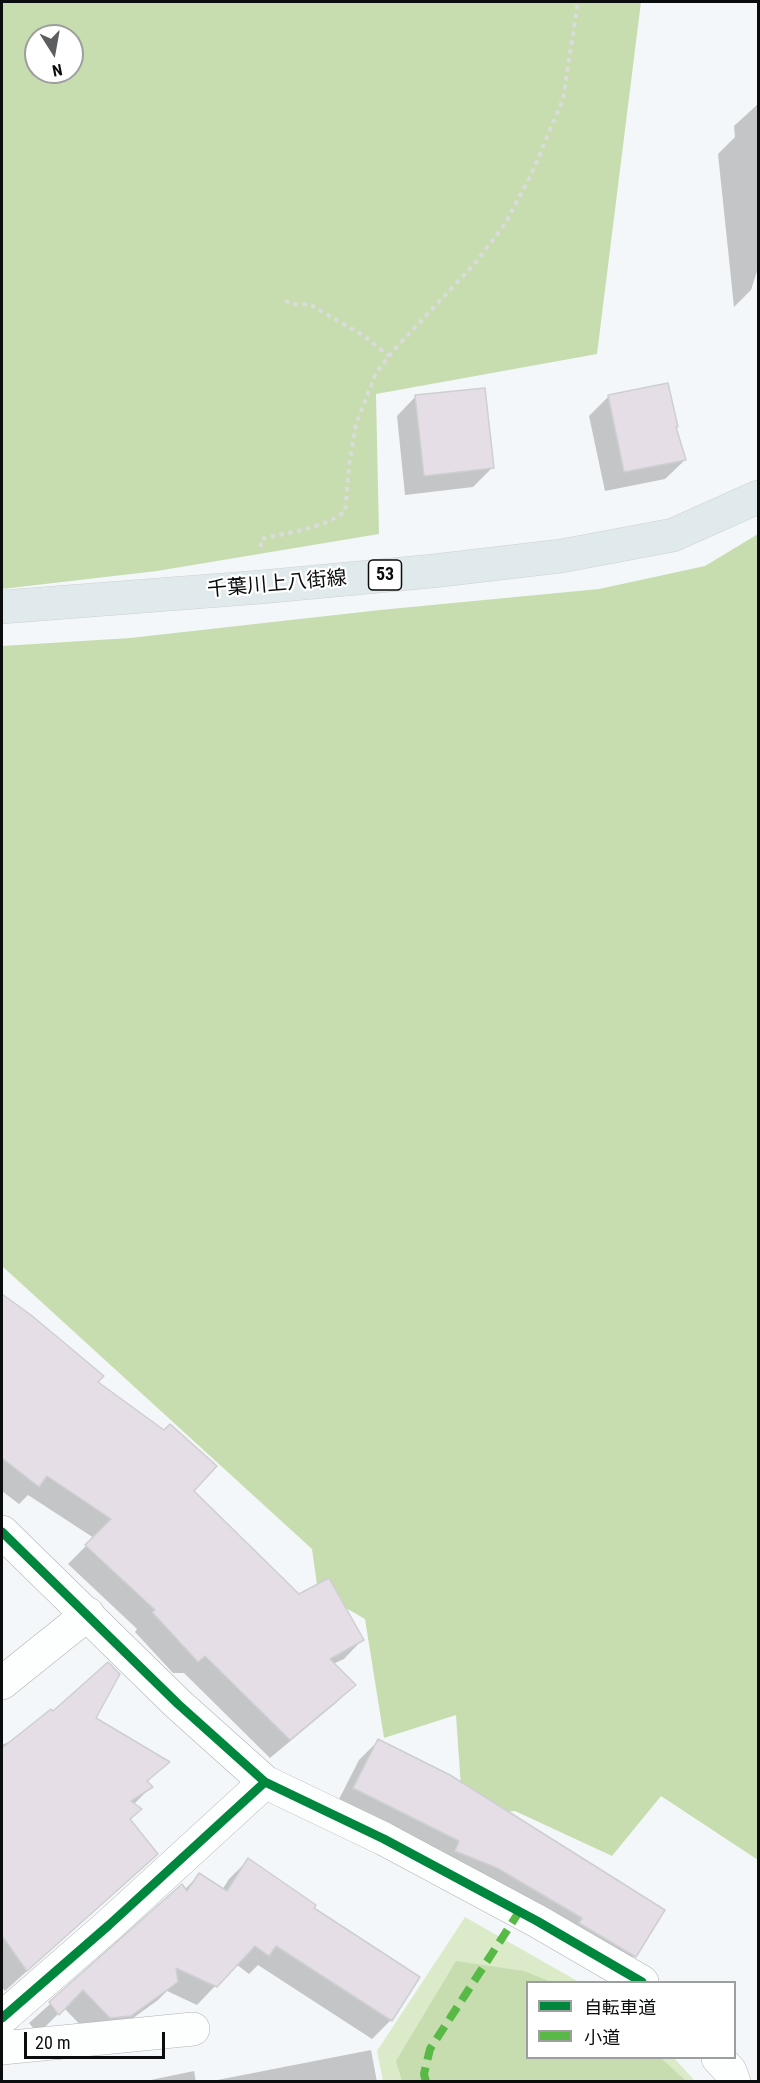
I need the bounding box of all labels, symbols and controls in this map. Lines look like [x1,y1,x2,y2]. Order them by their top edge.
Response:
north arrow [24,24,84,84]
text: N [51,60,64,80]
road number: 53 [368,560,402,590]
street label: 千葉川上八街線 [206,567,348,603]
legend [526,1981,736,2059]
text: 自転車道 [584,1997,656,2018]
scale bar [27,2020,168,2058]
text: 小道 [584,2027,620,2048]
text: 20 m [35,2032,70,2053]

